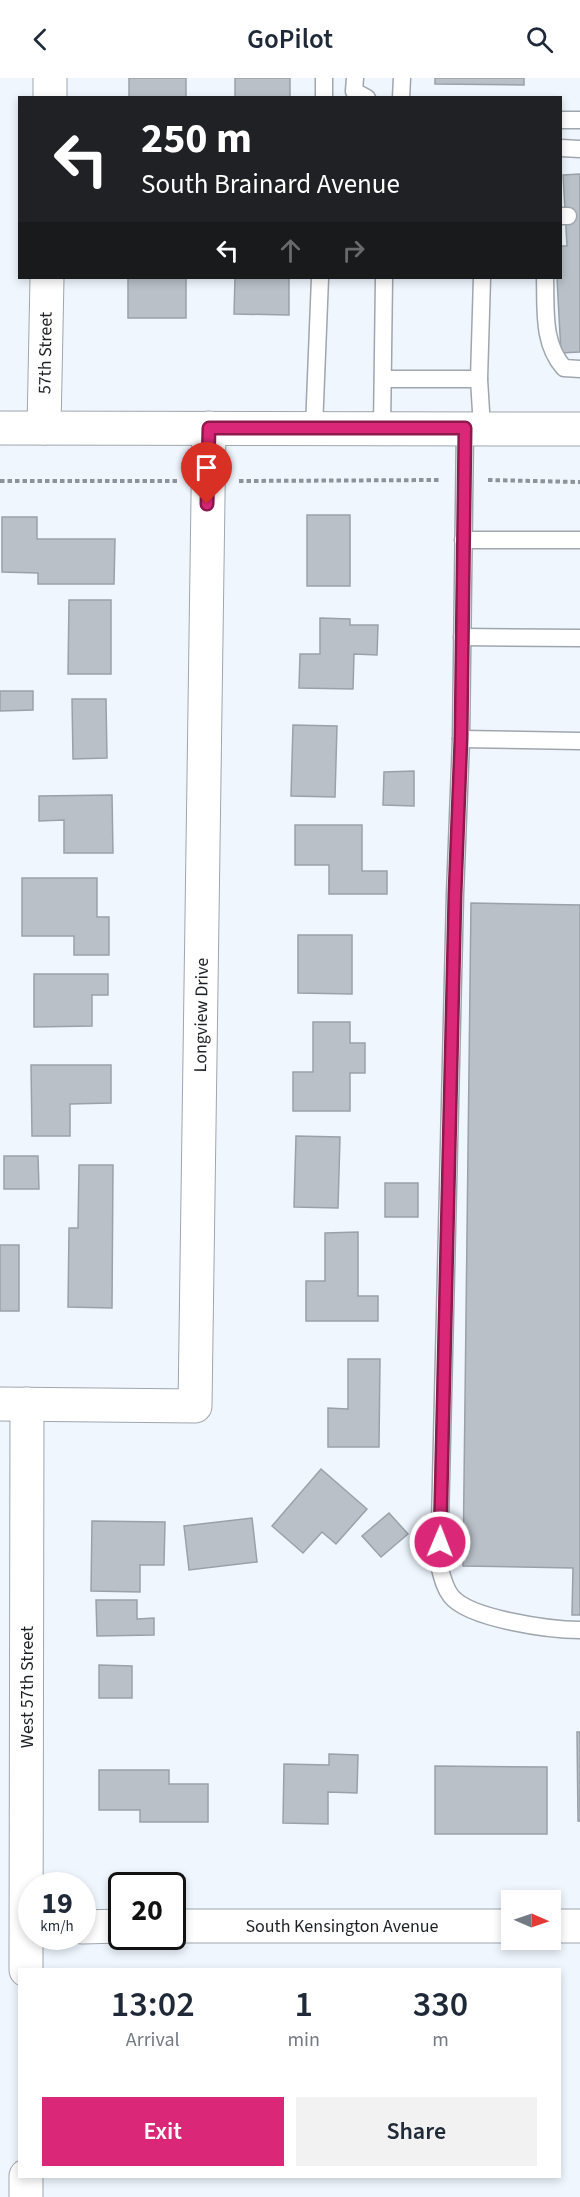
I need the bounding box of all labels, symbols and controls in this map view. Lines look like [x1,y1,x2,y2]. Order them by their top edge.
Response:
text: GoPilot [247,20,333,59]
icon: back [24,23,57,56]
icon: search [523,23,556,56]
text: 250 m [141,109,252,169]
icon: left [42,120,120,198]
text: South Brainard Avenue [141,165,400,204]
icon: left [211,234,244,267]
icon: ahead [274,234,307,267]
icon: right [337,234,370,267]
street label: 57th Street [32,312,59,394]
pin [181,442,232,504]
icon: arrive [190,451,223,484]
street label: Longview Drive [188,957,215,1072]
position arrow [408,1510,472,1574]
street label: West 57th Street [15,1626,40,1748]
speed limit sign: 20 [108,1872,186,1950]
text: 19 [41,1882,73,1925]
north arrow [501,1890,561,1950]
map controls [501,1890,561,1950]
street label: South Kensington Avenue [245,1914,439,1939]
text: km/h [40,1916,74,1937]
text: 13:02 [111,1979,195,2030]
text: 1 [294,1979,313,2030]
text: 330 [413,1979,468,2030]
text: Arrival [126,2026,180,2054]
text: min [287,2026,320,2054]
text: m [432,2026,449,2054]
button: Exit [42,2097,284,2166]
button: Share [296,2097,537,2166]

